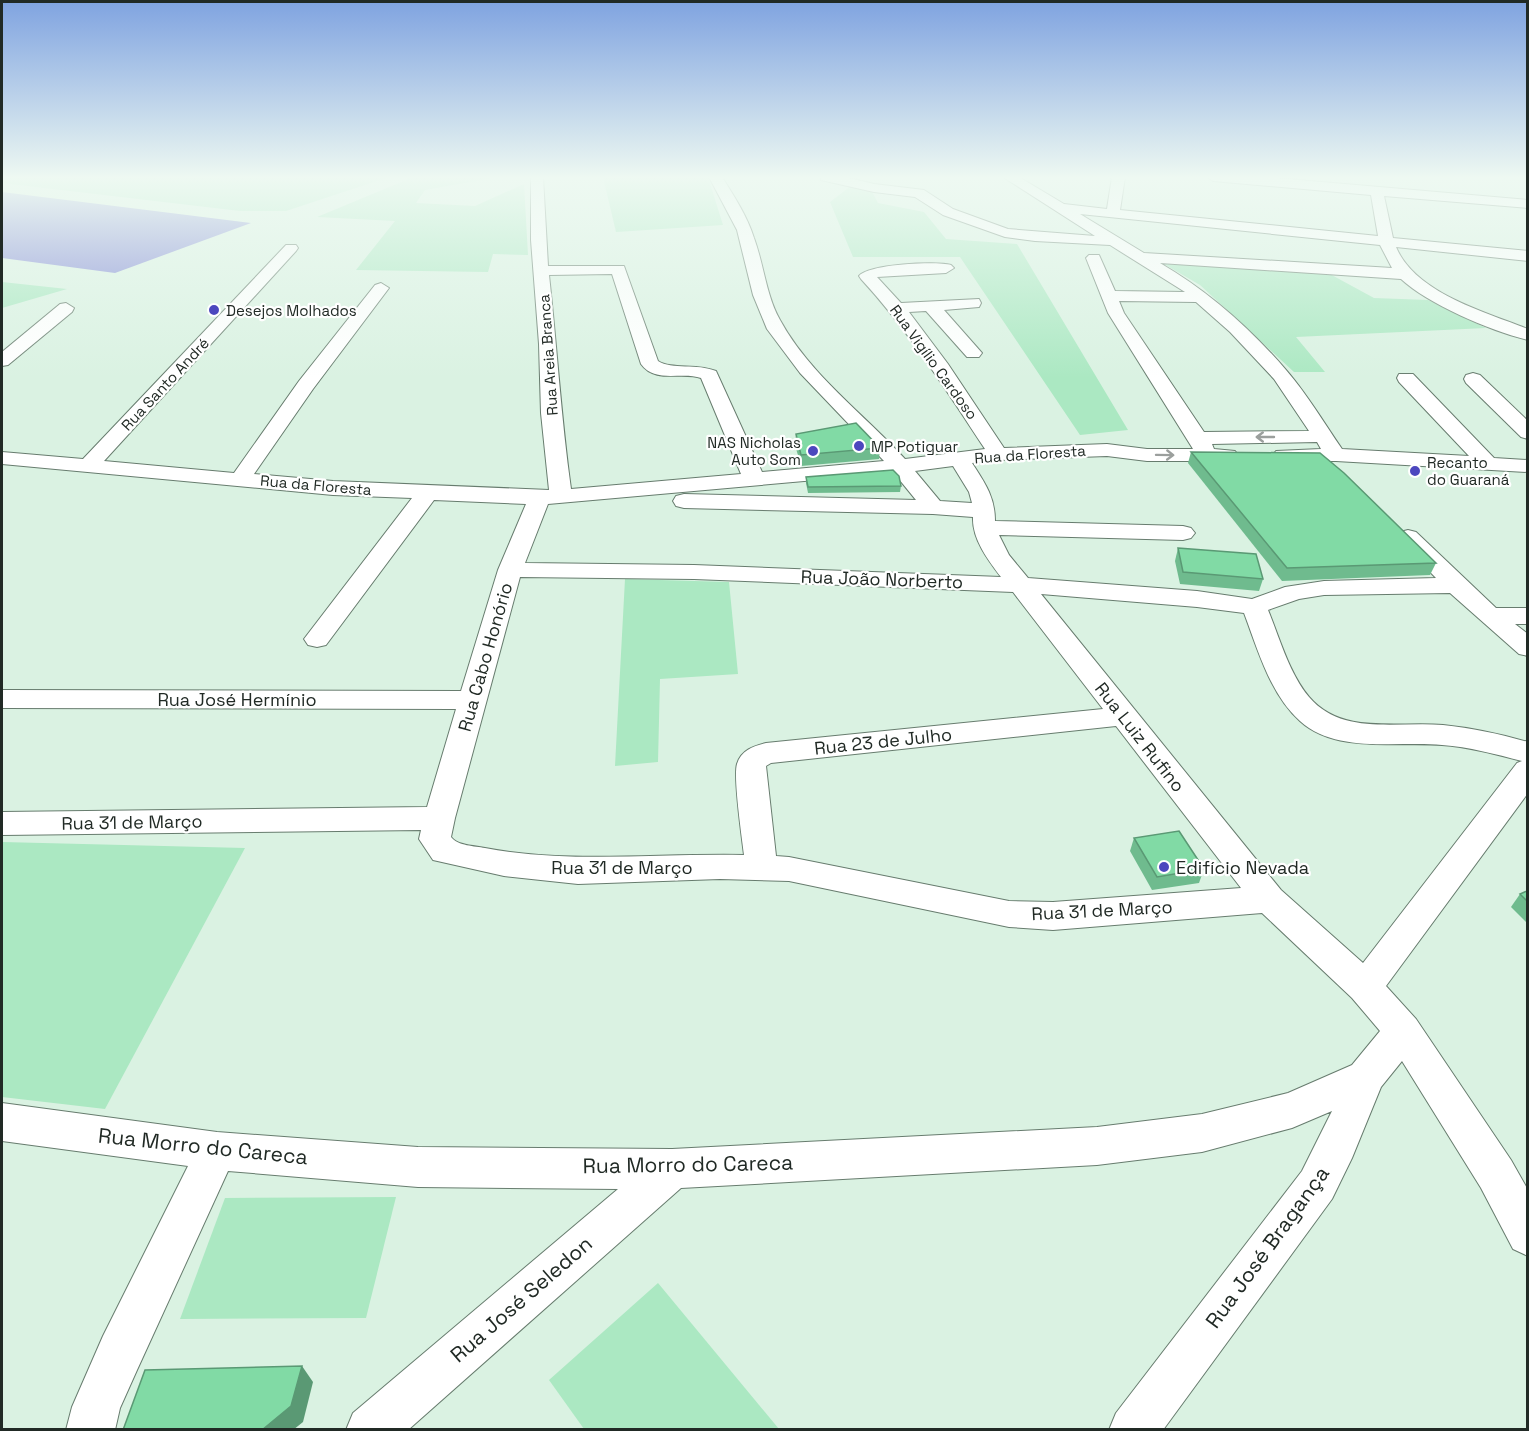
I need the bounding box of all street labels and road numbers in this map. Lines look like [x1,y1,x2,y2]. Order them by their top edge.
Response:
street label: Rua Areia Branca [534,293,562,416]
street label: Rua Vigílio Cardoso [886,301,982,423]
street label: Rua Santo André [117,334,213,434]
street label: Rua da Floresta [974,441,1087,467]
street label: Rua da Floresta [259,471,373,499]
street label: Rua João Norberto [800,565,964,593]
street label: Rua Cabo Honório [453,580,517,734]
street label: Rua Luiz Rufino [1090,678,1190,796]
street label: Rua José Hermínio [157,688,317,711]
street label: Rua 23 de Julho [813,722,953,760]
street label: Rua 31 de Março [61,809,203,835]
street label: Rua 31 de Março [551,856,693,879]
street label: Rua 31 de Março [1031,895,1173,925]
street label: Rua Morro do Careca [97,1122,309,1170]
street label: Rua Morro do Careca [582,1149,794,1179]
street label: Rua José Bragança [1199,1161,1335,1333]
street label: Rua José Seledon [444,1230,598,1368]

